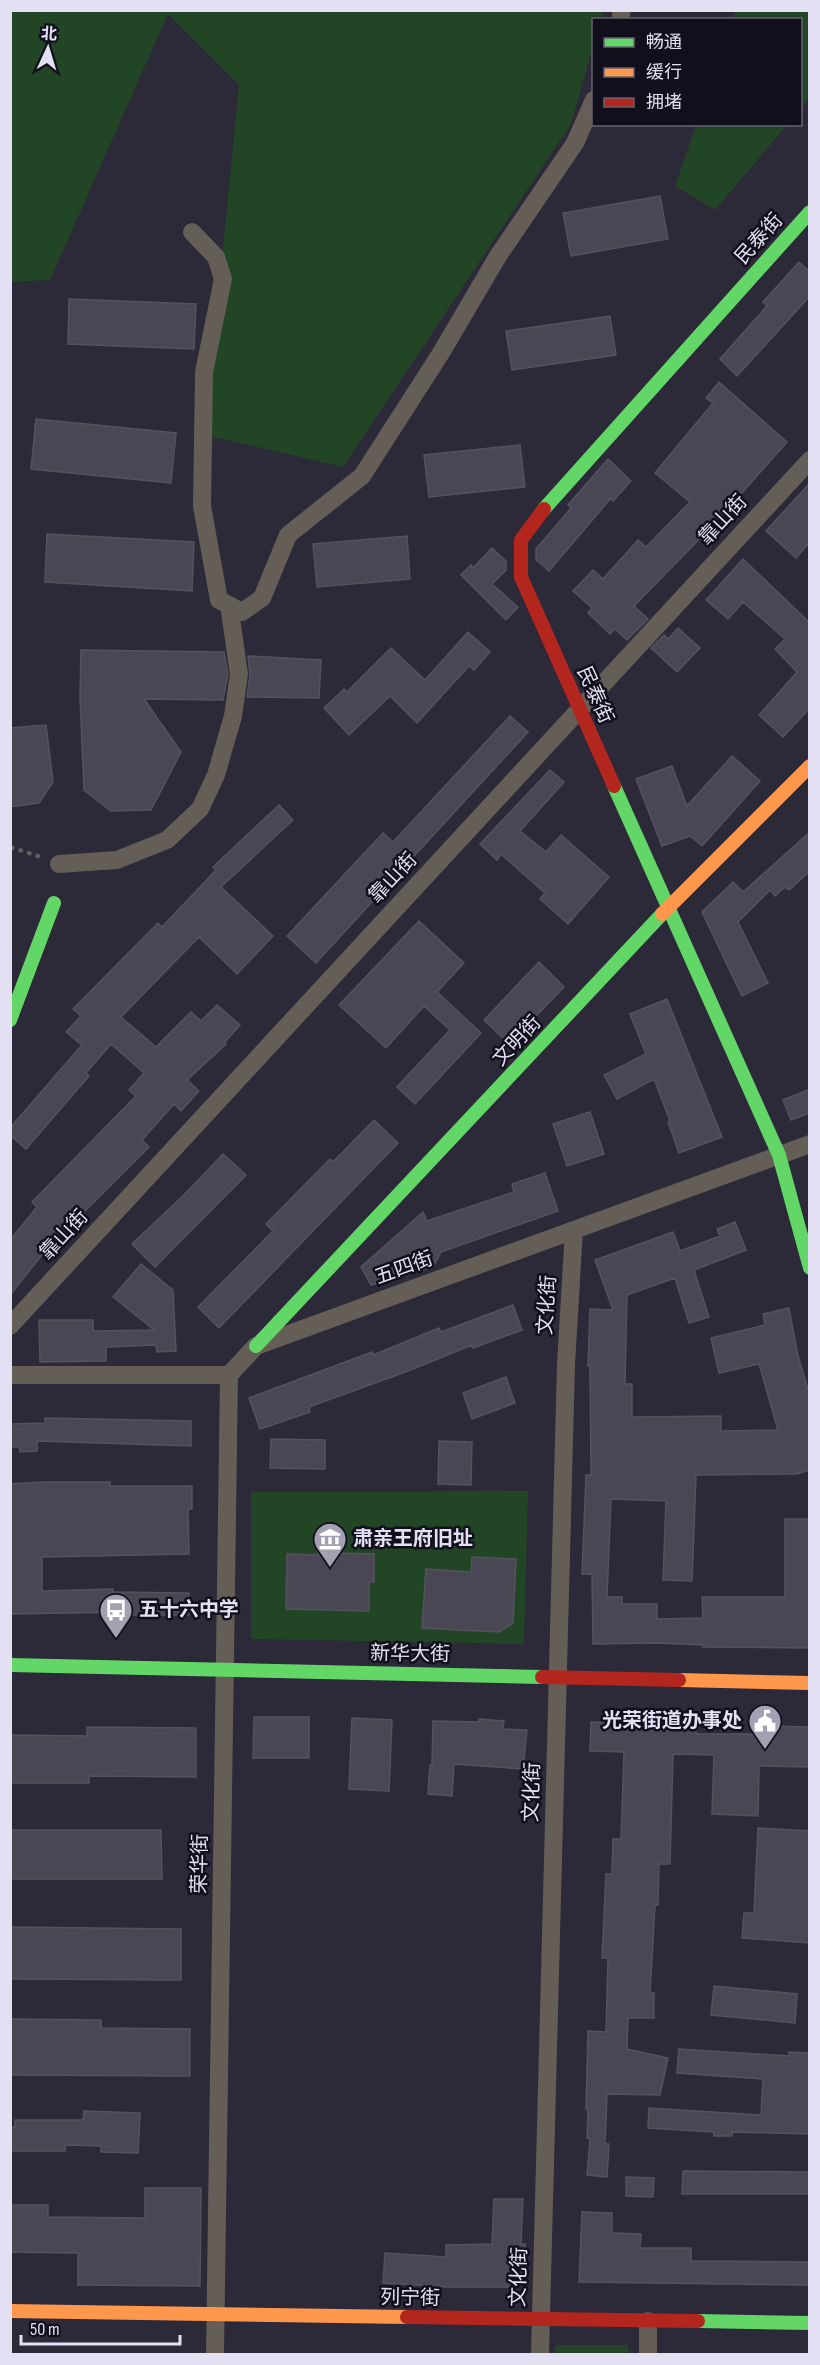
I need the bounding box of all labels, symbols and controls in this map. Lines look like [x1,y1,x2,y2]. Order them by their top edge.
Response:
north arrow [18,18,78,78]
legend [592,18,802,126]
text: 北 [40,24,58,45]
text: 畅通 [646,32,682,53]
text: 缓行 [646,62,682,83]
text: 拥堵 [646,92,682,113]
street label: 民泰街 [730,209,788,269]
street label: 靠山街 [694,490,752,550]
street label: 民泰街 [572,663,618,727]
street label: 靠山街 [364,848,422,908]
street label: 文明街 [488,1011,546,1071]
street label: 靠山街 [35,1205,93,1265]
street label: 五四街 [372,1246,436,1290]
street label: 文化街 [533,1274,561,1336]
museum icon: 肃亲王府旧址 [312,1521,348,1568]
place label: 肃亲王府旧址 [353,1527,473,1551]
bus stop icon: 五十六中学 [98,1592,134,1639]
place label: 五十六中学 [139,1598,239,1622]
street label: 新华大街 [370,1641,450,1667]
public building icon: 光荣街道办事处 [747,1703,783,1750]
place label: 光荣街道办事处 [602,1709,742,1733]
street label: 文化街 [519,1762,545,1822]
street label: 荣华街 [187,1834,213,1894]
street label: 文化街 [506,2247,532,2307]
street label: 列宁街 [380,2285,440,2311]
scale bar [21,2308,180,2346]
text: 50 m [30,2319,60,2340]

